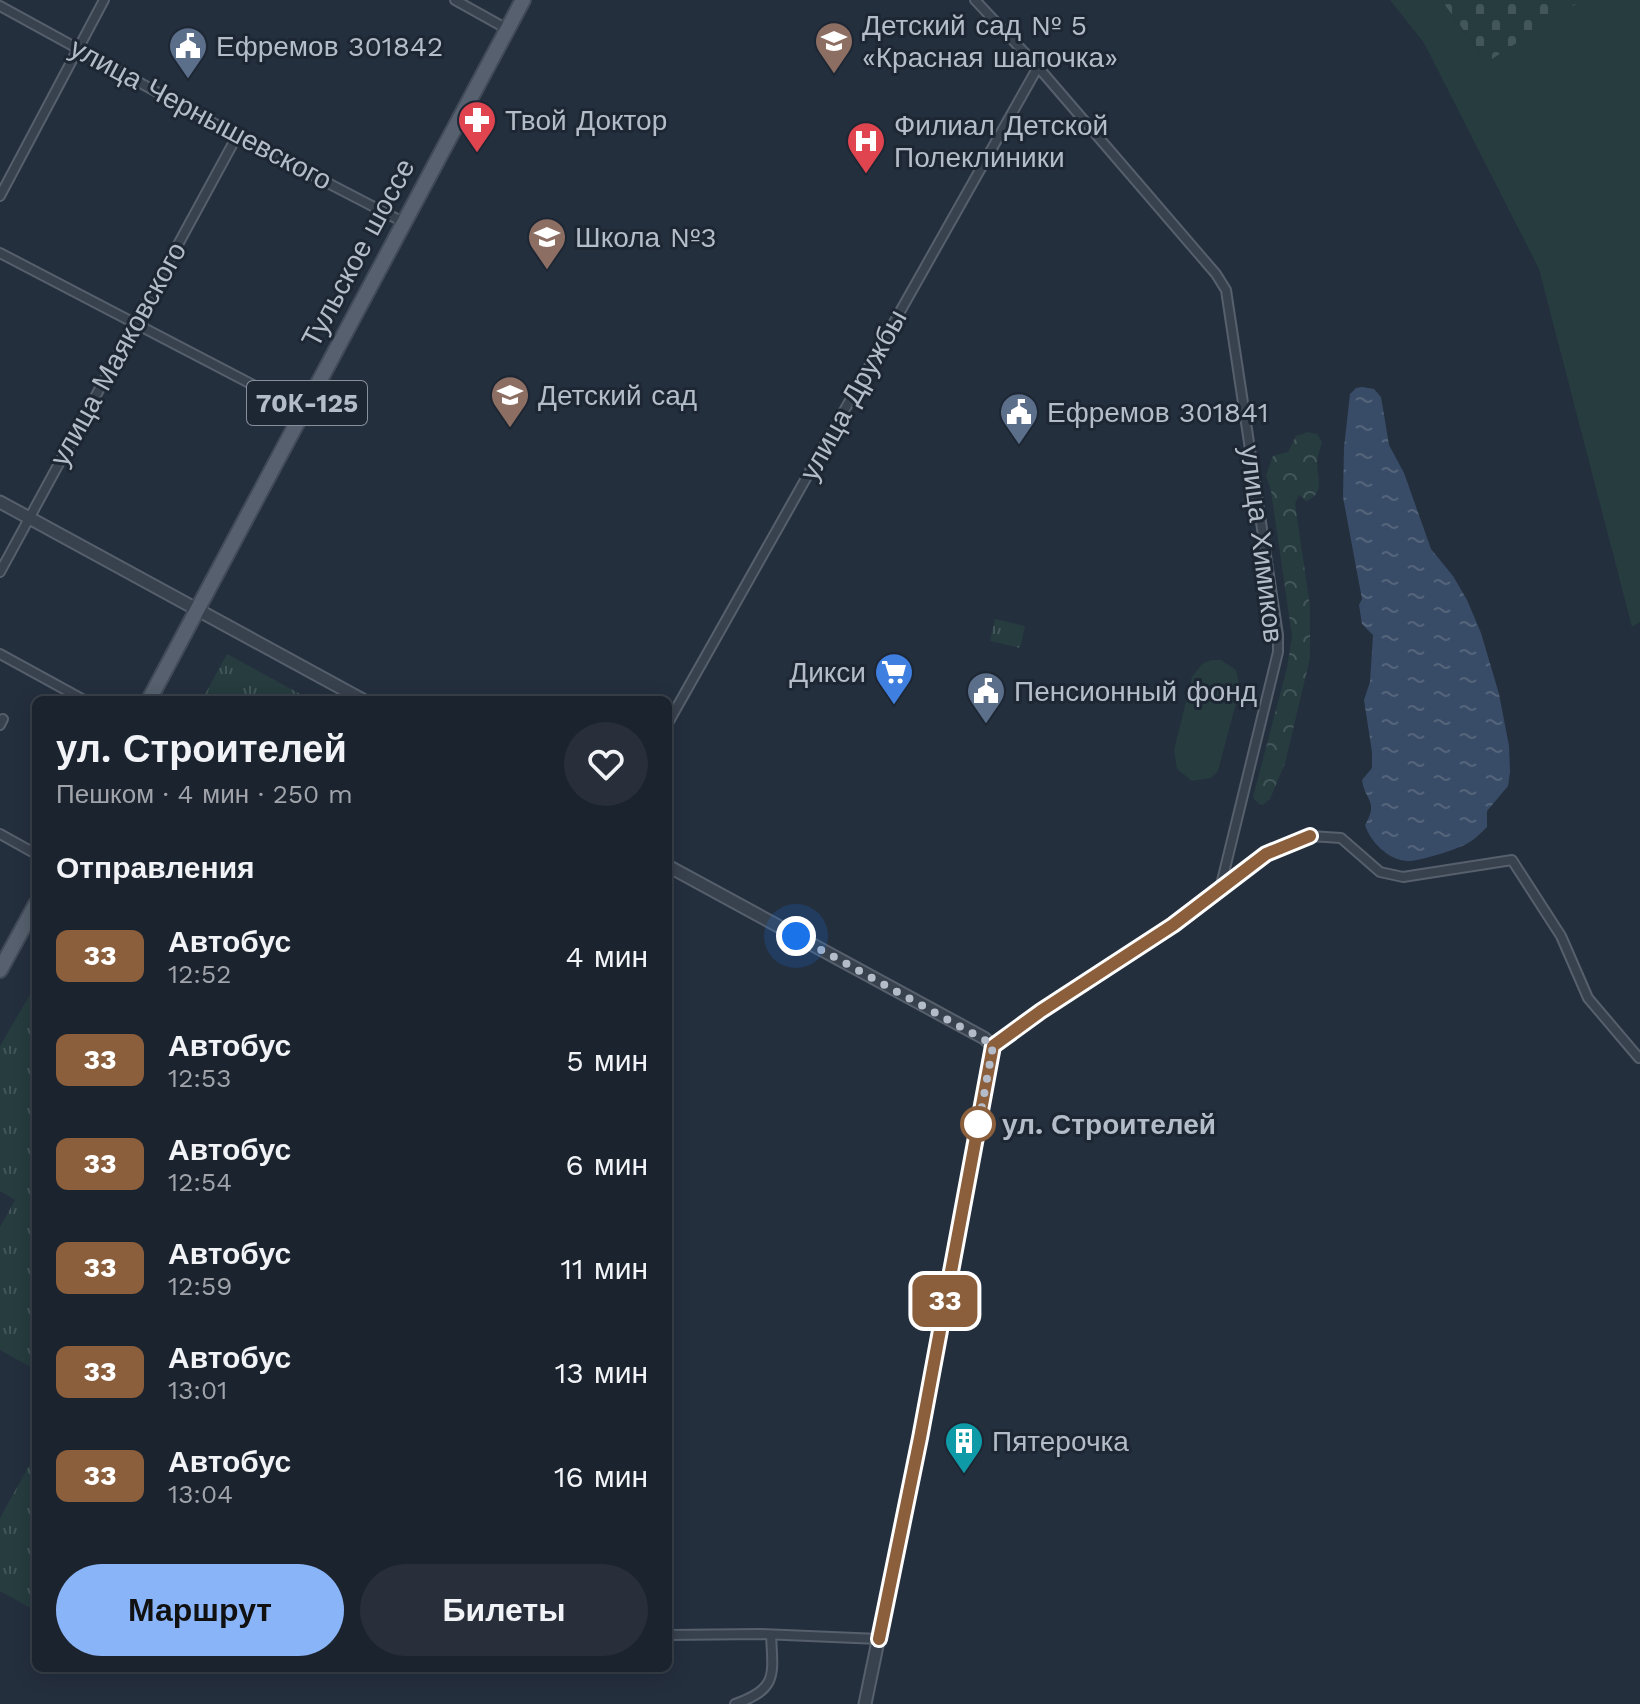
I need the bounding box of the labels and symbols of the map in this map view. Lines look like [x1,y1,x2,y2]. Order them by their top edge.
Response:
place label: Детский сад № 5 «Красная шапочка» [862,9,1118,74]
school or university icon: Детский сад № 5 «Красная шапочка» [813,20,855,75]
public building icon: Ефремов 301842 [167,25,209,80]
place label: Ефремов 301842 [216,30,443,63]
street label: улица Чернышевского [64,31,338,197]
pharmacy icon: Твой Доктор [456,99,498,154]
place label: Твой Доктор [505,104,667,137]
place label: Филиал Детской Полеклиники [894,109,1108,174]
hospital icon: Филиал Детской Полеклиники [845,120,887,175]
street label: Тульское шоссе [294,153,422,353]
school or university icon: Школа №3 [526,216,568,271]
place label: Школа №3 [575,221,717,254]
street label: улица Маяковского [43,236,193,472]
street label: улица Дружбы [792,304,914,486]
school or university icon: Детский сад [489,374,531,429]
place label: Детский сад [538,379,697,412]
road number: 70К-125 [247,381,367,425]
public building icon: Ефремов 301841 [998,391,1040,446]
place label: Ефремов 301841 [1047,396,1269,429]
street label: улица Химиков [1234,443,1290,645]
supermarket icon: Дикси [873,651,915,706]
place label: Дикси [789,656,866,689]
public building icon: Пенсионный фонд [965,670,1007,725]
place label: Пенсионный фонд [1014,675,1257,708]
your location [776,916,816,956]
marker: ул. Строителей [961,1107,995,1141]
place label: ул. Строителей [1002,1108,1216,1141]
line badge: 33 [909,1275,981,1327]
building icon: Пятерочка [943,1420,985,1475]
place label: Пятерочка [992,1425,1129,1458]

